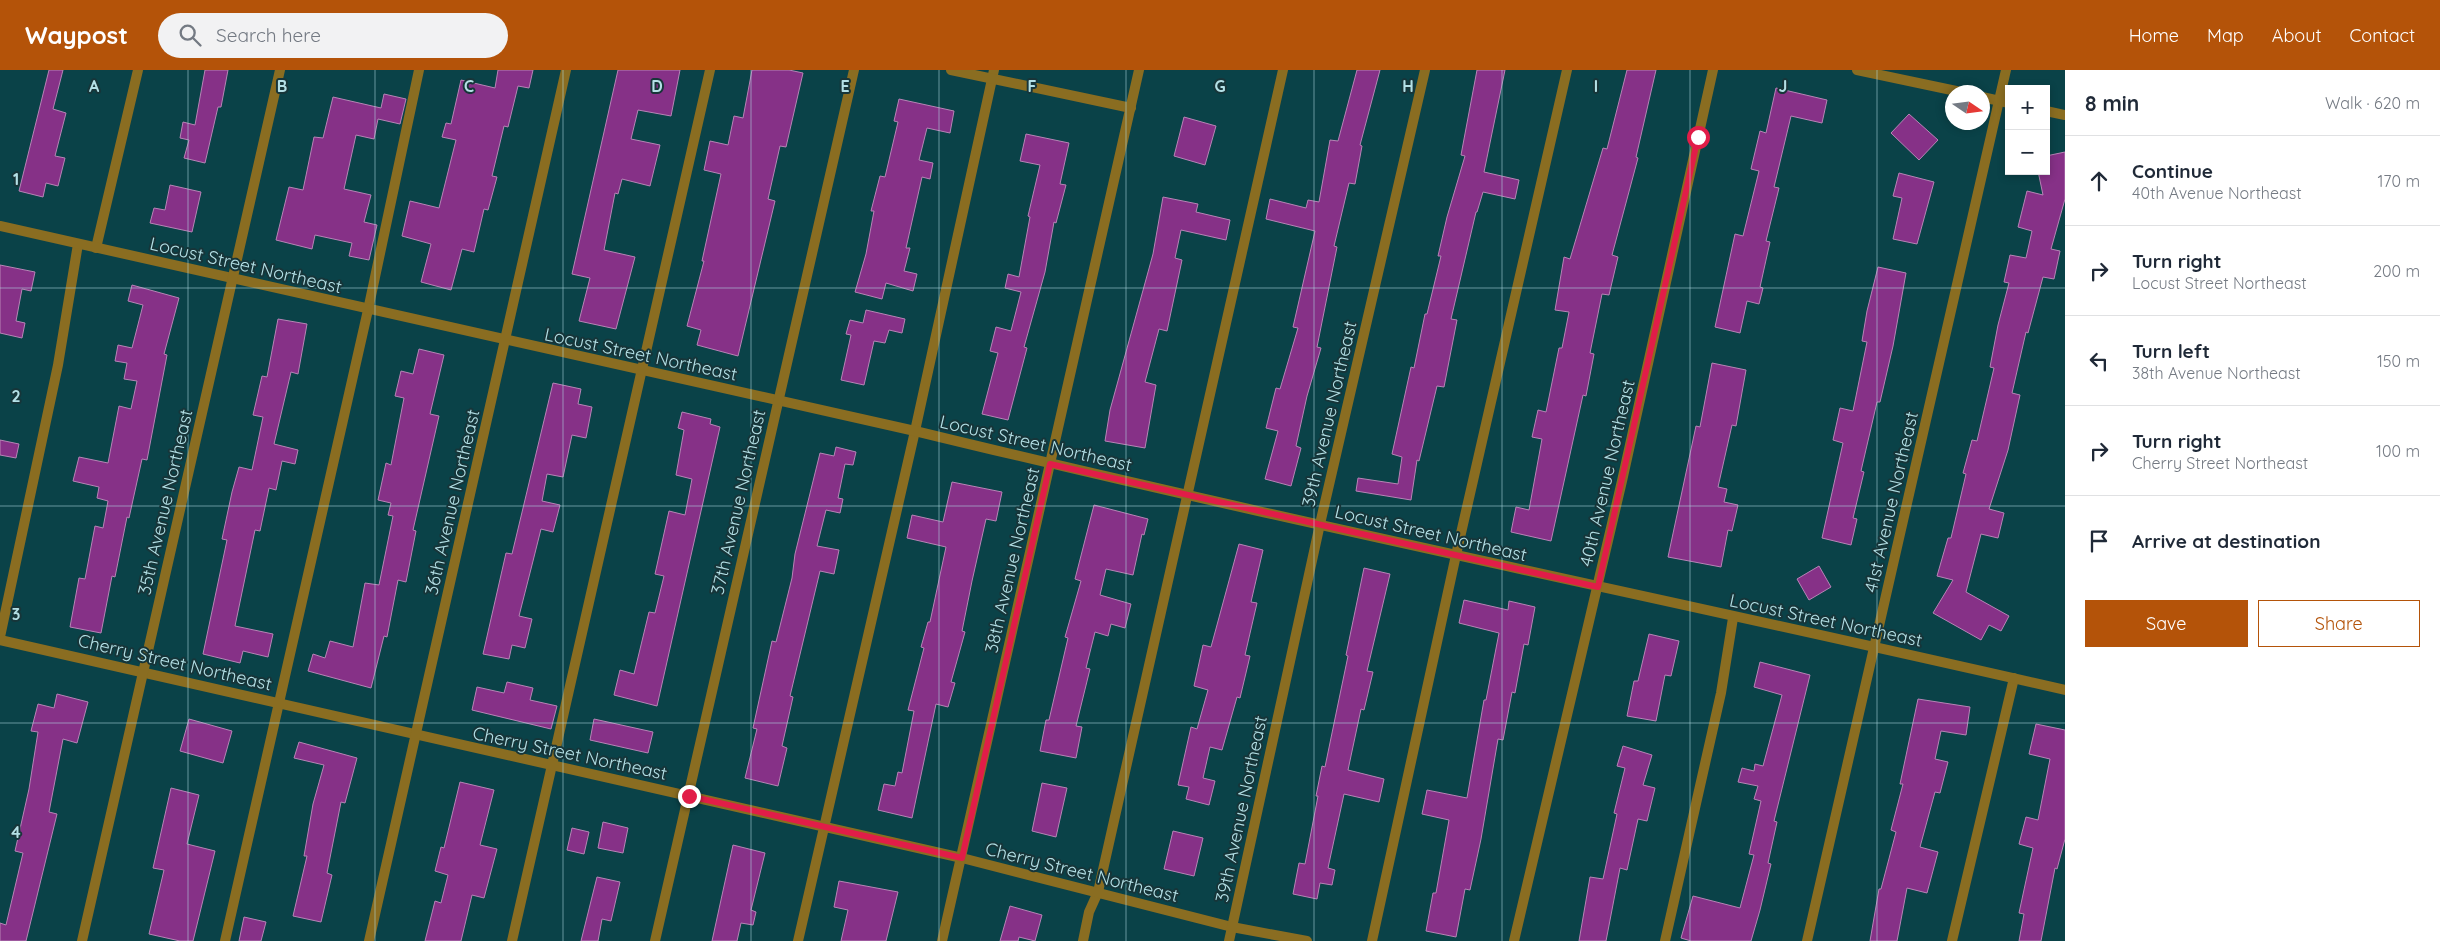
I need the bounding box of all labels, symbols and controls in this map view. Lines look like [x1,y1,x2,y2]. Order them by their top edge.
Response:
search box [158,13,508,58]
text: Waypost [25,20,128,50]
icon: search [176,21,204,49]
text: Search here [216,23,321,47]
text: Home [2129,24,2179,47]
text: Map [2207,24,2244,47]
text: About [2272,24,2322,47]
text: Contact [2350,24,2415,47]
text: A [89,76,100,96]
text: B [277,76,287,96]
text: C [464,76,474,96]
text: D [651,76,663,96]
text: E [840,76,850,96]
text: F [1028,76,1037,96]
text: G [1214,76,1226,96]
text: H [1402,76,1414,96]
text: I [1594,76,1598,96]
text: J [1779,76,1787,96]
north arrow [1945,85,1990,130]
map controls [2005,85,2050,175]
button: + [2005,85,2050,130]
text: 8 min [2085,90,2139,116]
text: Walk · 620 m [2325,93,2420,113]
route start [1687,126,1710,149]
button: − [2005,130,2050,175]
text: Continue [2132,159,2213,183]
icon: ahead [2085,167,2113,195]
text: 1 [13,169,19,189]
text: 170 m [2377,171,2420,191]
text: 40th Avenue Northeast [2132,183,2302,203]
street label: Locust Street Northeast [148,232,344,298]
text: Turn right [2132,249,2221,273]
icon: right [2085,257,2113,285]
text: 200 m [2373,261,2420,281]
text: Locust Street Northeast [2132,273,2307,293]
street label: 39th Avenue Northeast [1296,319,1362,509]
street label: Locust Street Northeast [542,322,740,386]
text: Turn left [2132,339,2210,363]
icon: left [2085,347,2113,375]
text: 150 m [2377,351,2420,371]
text: 38th Avenue Northeast [2132,363,2301,383]
street label: 40th Avenue Northeast [1574,377,1640,569]
text: 2 [11,386,21,406]
street label: 35th Avenue Northeast [132,407,198,597]
street label: 36th Avenue Northeast [419,407,485,597]
street label: 37th Avenue Northeast [706,407,770,597]
street label: 41st Avenue Northeast [1859,409,1923,595]
street label: Locust Street Northeast [938,410,1134,476]
text: Turn right [2132,429,2221,453]
icon: right [2085,437,2113,465]
text: 100 m [2376,441,2420,461]
text: Cherry Street Northeast [2132,453,2308,473]
street label: 38th Avenue Northeast [979,465,1045,655]
street label: Locust Street Northeast [1333,500,1529,566]
icon: arrive [2085,527,2113,555]
text: Arrive at destination [2132,529,2321,553]
street label: Locust Street Northeast [1727,588,1925,652]
button: Save [2085,600,2248,647]
button: Share [2258,600,2420,647]
text: 3 [12,604,20,624]
street label: Cherry Street Northeast [76,629,274,695]
street label: 39th Avenue Northeast [1210,714,1272,904]
street label: Cherry Street Northeast [471,721,669,785]
route end [678,785,701,808]
text: 4 [11,822,21,842]
street label: Cherry Street Northeast [983,837,1181,907]

